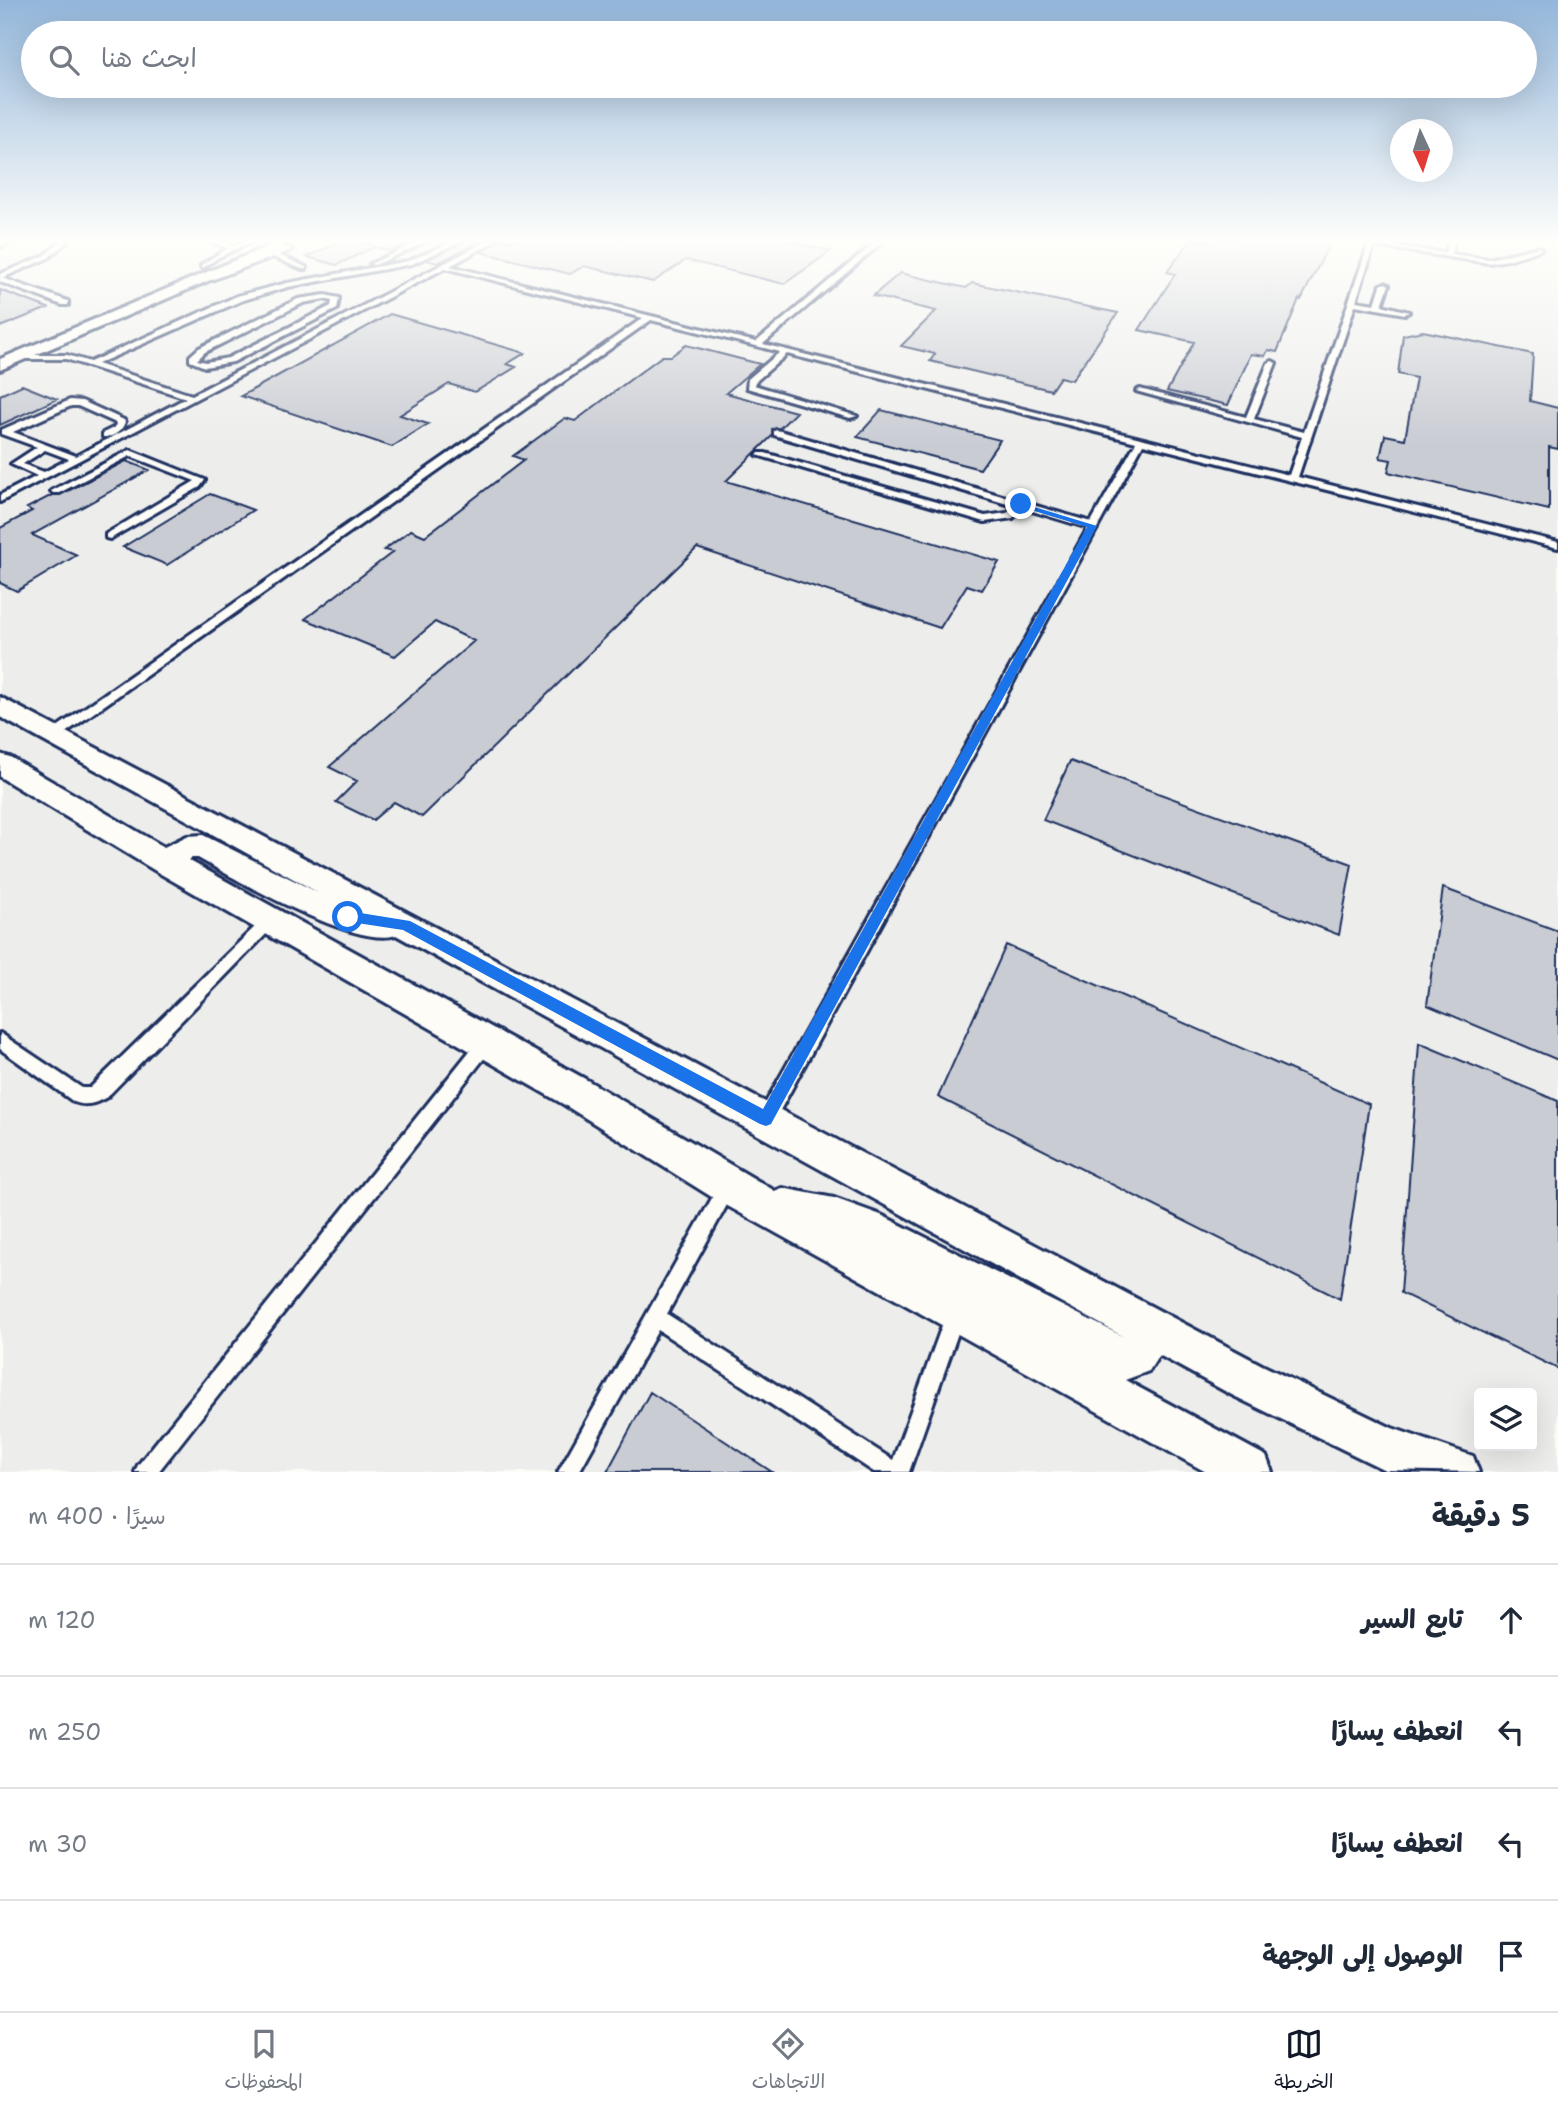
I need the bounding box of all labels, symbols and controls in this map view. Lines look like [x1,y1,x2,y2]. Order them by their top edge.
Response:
search box [21,21,1537,98]
text: ابحث هنا [101,40,197,75]
icon: search [45,41,83,79]
north arrow [1390,119,1453,182]
route end [1005,488,1036,519]
route start [332,901,363,932]
map controls [1474,1388,1537,1451]
button: layers [1474,1388,1537,1451]
text: 5 دقيقة [1432,1495,1530,1536]
text: سيرًا · 400 m [28,1501,166,1531]
text: تابع السير [1361,1601,1463,1636]
icon: ahead [1492,1601,1530,1639]
text: 120 m [28,1605,96,1635]
text: انعطف يسارًا [1331,1713,1463,1748]
icon: left [1492,1713,1530,1751]
text: 250 m [28,1717,101,1747]
text: انعطف يسارًا [1331,1825,1463,1860]
icon: left [1492,1825,1530,1863]
text: 30 m [28,1829,87,1859]
text: الوصول إلى الوجهة [1262,1937,1463,1972]
icon: arrive [1492,1937,1530,1975]
tab: المحفوظات [225,2025,303,2098]
tab: الاتجاهات [752,2025,825,2098]
tab: الخريطة [1274,2025,1333,2098]

